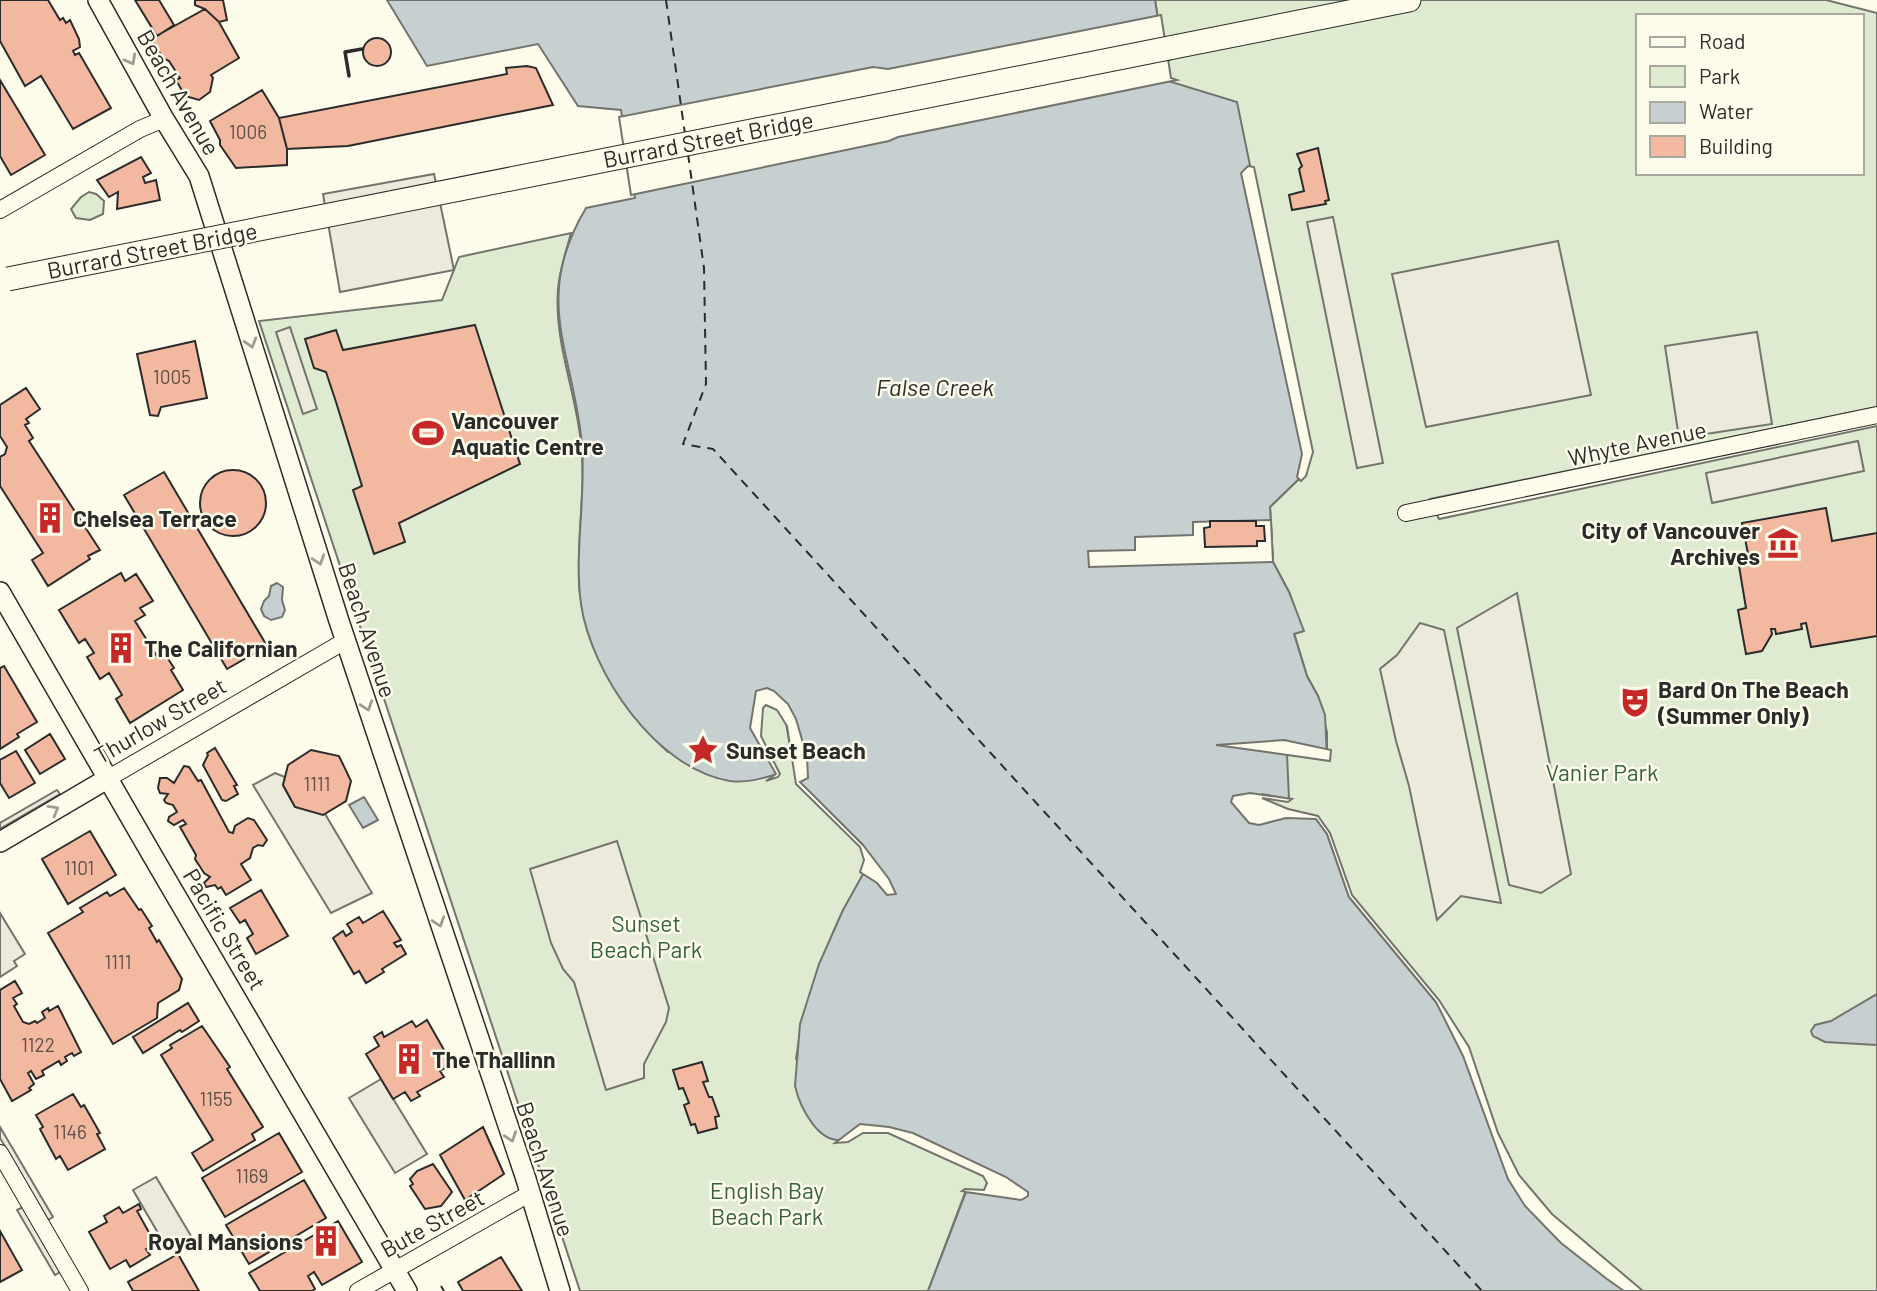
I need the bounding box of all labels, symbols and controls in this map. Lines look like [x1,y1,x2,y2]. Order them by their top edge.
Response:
legend [1636,14,1863,175]
street label: Beach Avenue [132,24,226,160]
text: Road [1699,28,1745,53]
one-way arrow [123,52,136,65]
text: Park [1699,63,1740,88]
text: Water [1699,98,1754,123]
street label: Burrard Street Bridge [601,105,815,173]
house number: 1006 [229,120,267,143]
text: Building [1699,133,1773,158]
street label: Burrard Street Bridge [45,216,259,284]
one-way arrow [242,336,257,348]
house number: 1005 [153,365,191,388]
water label: False Creek [876,372,994,401]
place label: Vancouver Aquatic Centre [451,406,604,460]
street label: Whyte Avenue [1565,415,1709,471]
sports icon: Vancouver Aquatic Centre [411,416,445,450]
building icon: Chelsea Terrace [33,501,67,535]
place label: Chelsea Terrace [73,504,237,532]
place label: City of Vancouver Archives [1582,516,1760,570]
museum icon: City of Vancouver Archives [1766,526,1800,560]
one-way arrow [311,553,326,565]
street label: Beach Avenue [333,559,403,701]
building icon: The Californian [104,631,138,665]
place label: The Californian [144,634,298,662]
street label: Thurlow Street [89,671,231,769]
place label: Bard On The Beach (Summer Only) [1657,675,1849,729]
theatre icon: Bard On The Beach (Summer Only) [1618,685,1652,719]
one-way arrow [359,699,373,711]
place icon: Sunset Beach [686,733,720,767]
place label: Sunset Beach [726,736,866,764]
park label: Vanier Park [1546,758,1658,786]
house number: 1111 [304,772,330,795]
one-way arrow [46,806,59,819]
house number: 1101 [64,856,94,879]
street label: Pacific Street [178,863,272,995]
park label: Sunset Beach Park [590,909,702,963]
one-way arrow [431,915,445,927]
house number: 1111 [105,950,131,973]
house number: 1122 [21,1033,55,1056]
building icon: The Thallinn [392,1042,426,1076]
place label: The Thallinn [432,1045,556,1073]
house number: 1155 [200,1087,232,1110]
street label: Beach Avenue [511,1098,581,1240]
house number: 1146 [53,1120,87,1143]
one-way arrow [503,1131,517,1143]
house number: 1169 [235,1164,269,1187]
park label: English Bay Beach Park [710,1176,825,1230]
street label: Bute Street [375,1183,489,1263]
building icon: Royal Mansions [309,1224,343,1258]
place label: Royal Mansions [148,1227,303,1255]

